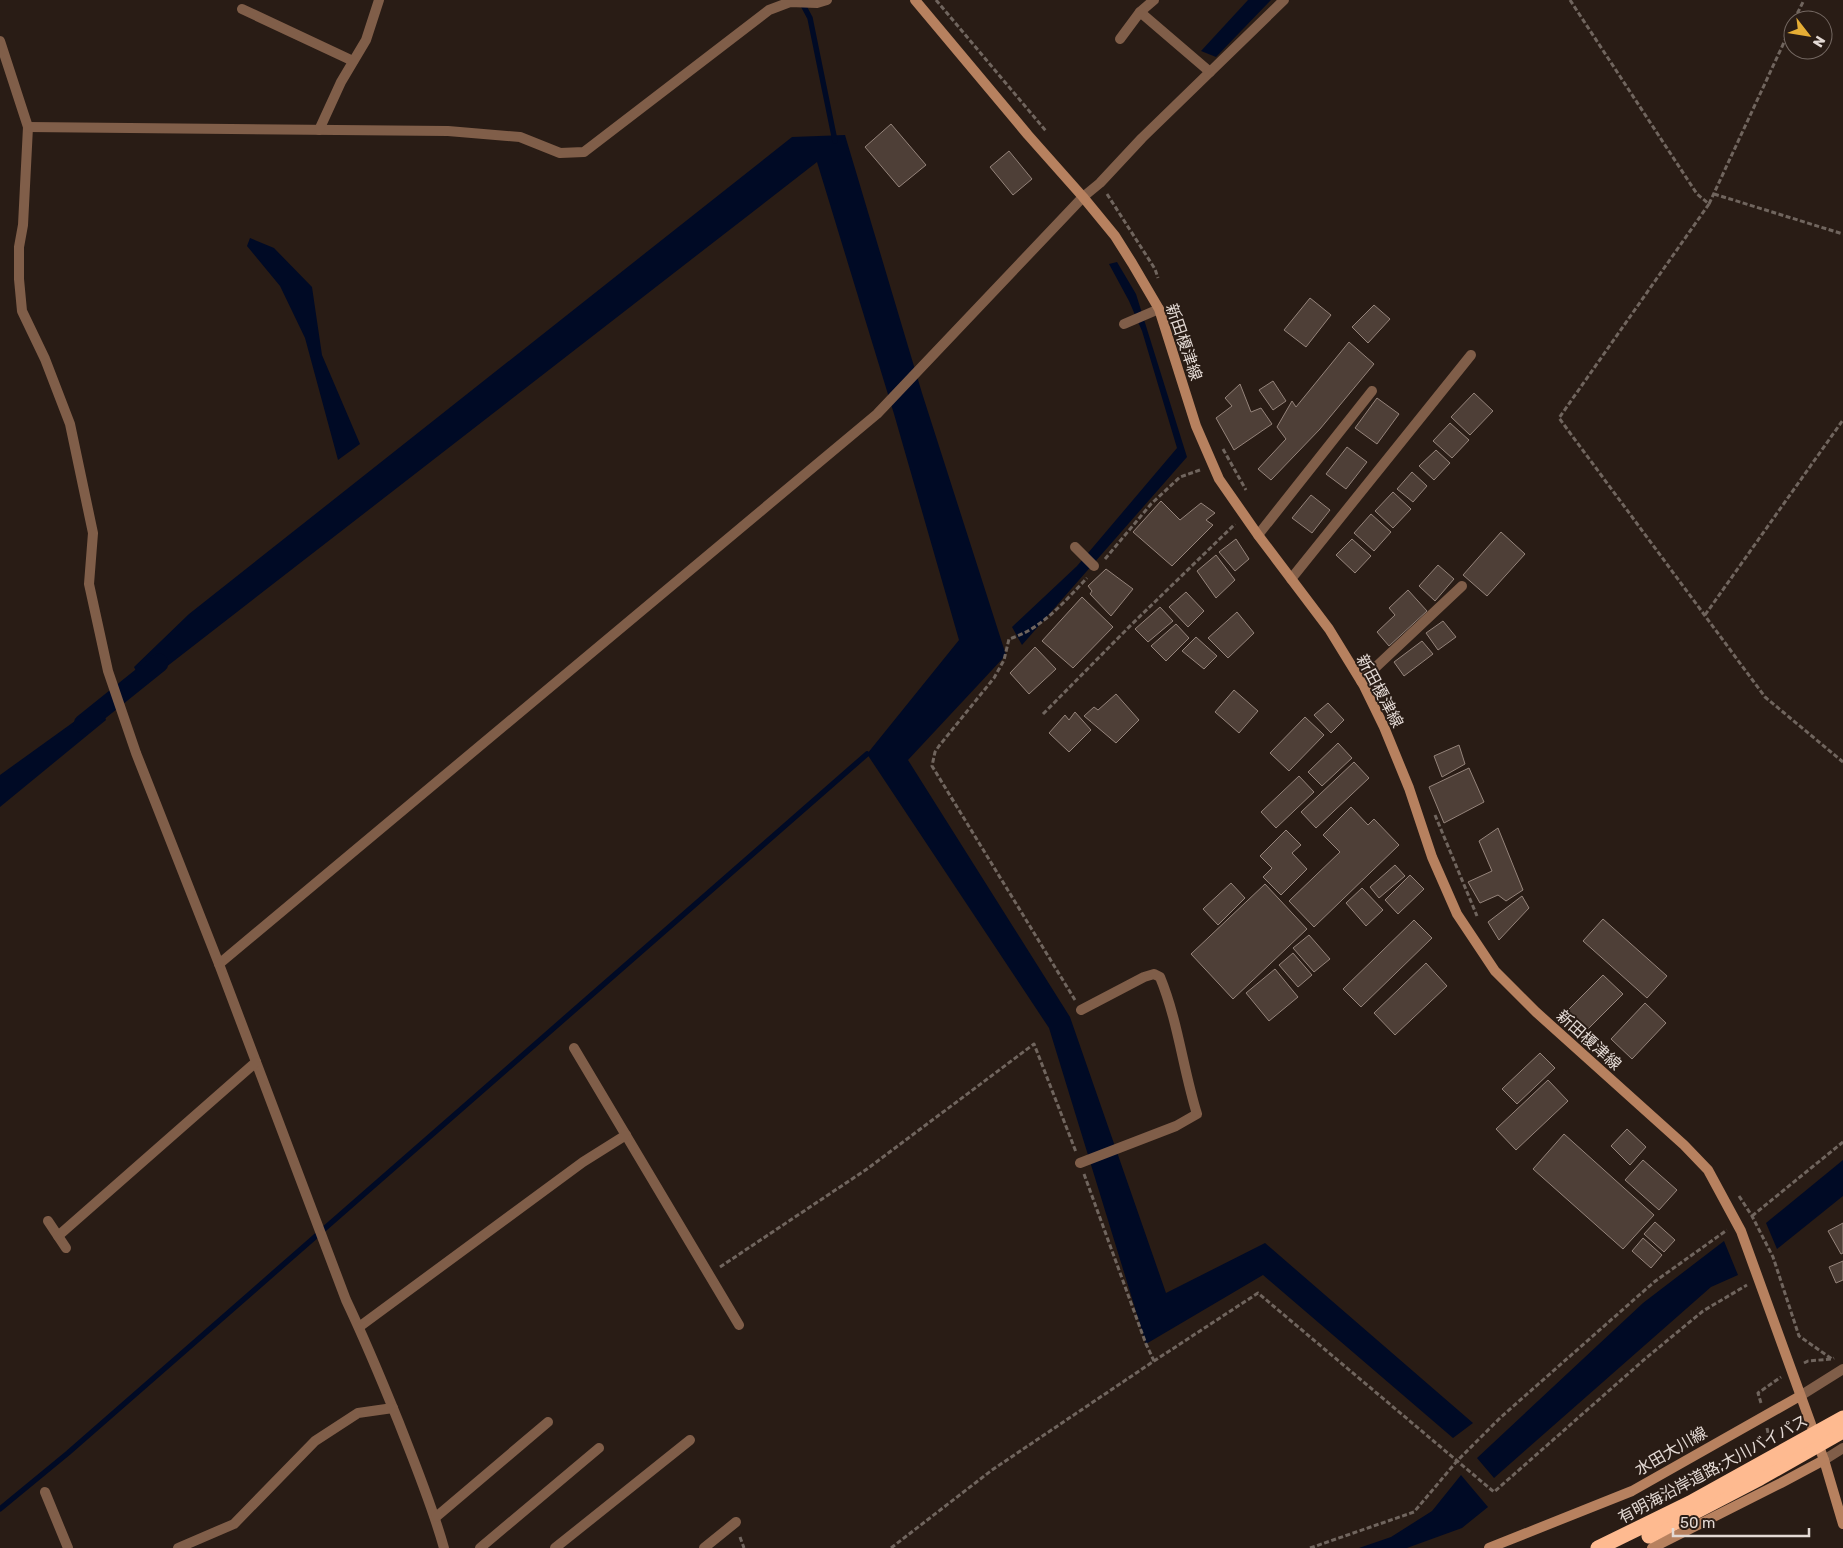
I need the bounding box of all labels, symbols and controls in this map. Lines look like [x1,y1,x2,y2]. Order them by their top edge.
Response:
north arrow [1783,10,1833,60]
text: N [1809,33,1829,50]
street label: 新田榎津線 [1162,301,1206,383]
street label: 新田榎津線 [1353,651,1407,731]
street label: 新田榎津線 [1553,1006,1625,1074]
street label: 有明海沿岸道路;大川バイパス [1615,1411,1811,1527]
street label: 水田大川線 [1632,1423,1710,1479]
scale bar [1673,1506,1809,1538]
text: 50 m [1680,1514,1715,1532]

